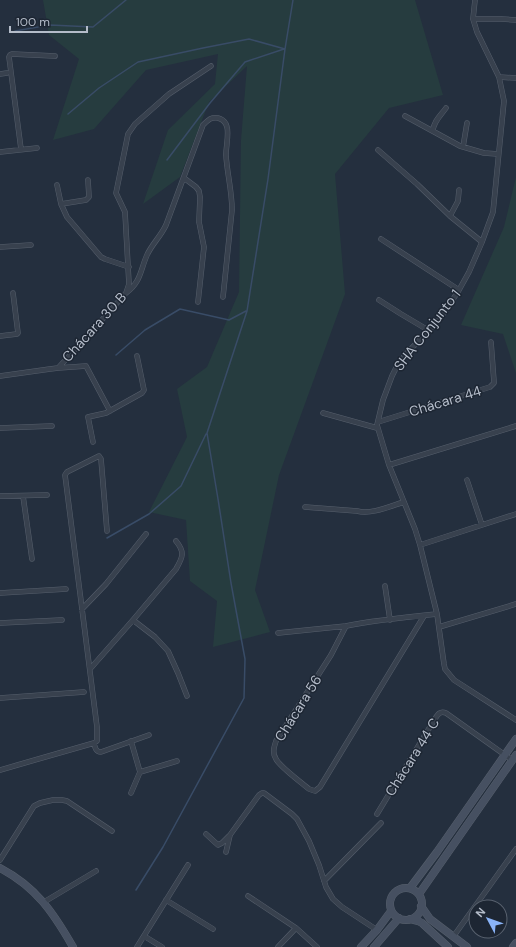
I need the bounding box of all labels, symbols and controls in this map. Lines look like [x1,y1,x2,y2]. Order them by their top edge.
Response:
scale bar [10,8,87,34]
text: 100 m [16,14,50,30]
street label: SHA Conjunto 1 [390,286,464,374]
street label: Chácara 30 B [58,288,130,366]
street label: Chácara 44 [407,381,484,421]
street label: Chácara 56 [270,671,326,745]
street label: Chácara 44 C [381,715,443,799]
north arrow [468,899,508,939]
text: N [473,905,488,920]

